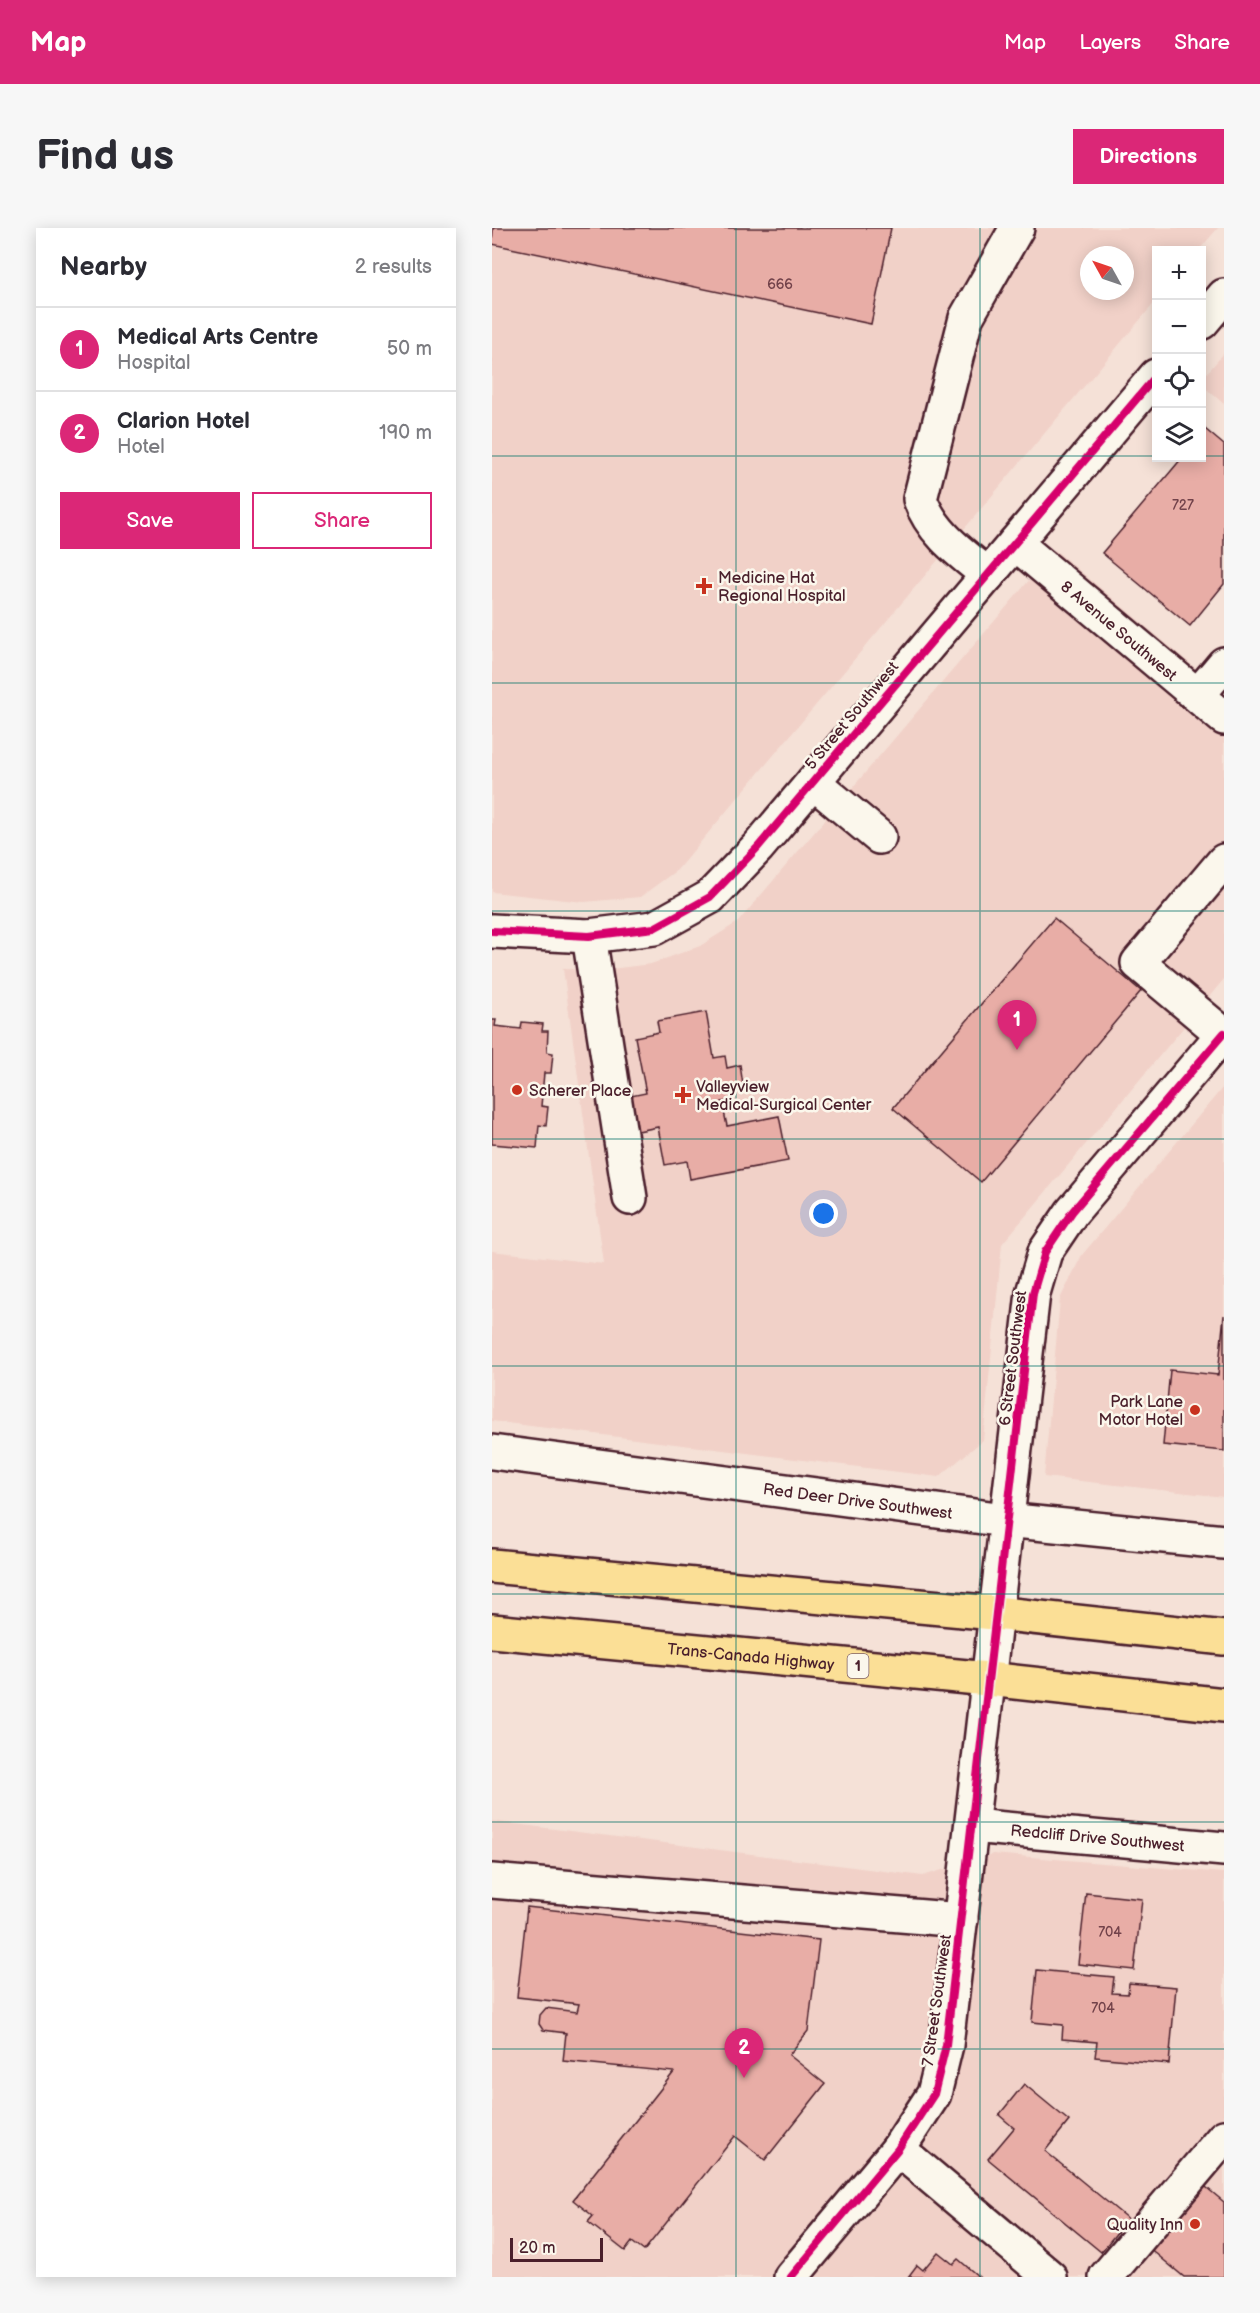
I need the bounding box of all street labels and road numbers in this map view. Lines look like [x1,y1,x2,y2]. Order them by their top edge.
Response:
street label: 8 Avenue Southwest [1056,577,1180,686]
street label: 5 Street Southwest [801,658,903,774]
street label: 6 Street Southwest [996,1290,1031,1427]
street label: Red Deer Drive Southwest [762,1480,953,1524]
street label: Trans-Canada Highway [666,1640,836,1675]
road number: 1 [848,1654,868,1678]
street label: Redcliff Drive Southwest [1009,1822,1185,1856]
street label: 7 Street Southwest [919,1933,956,2067]

